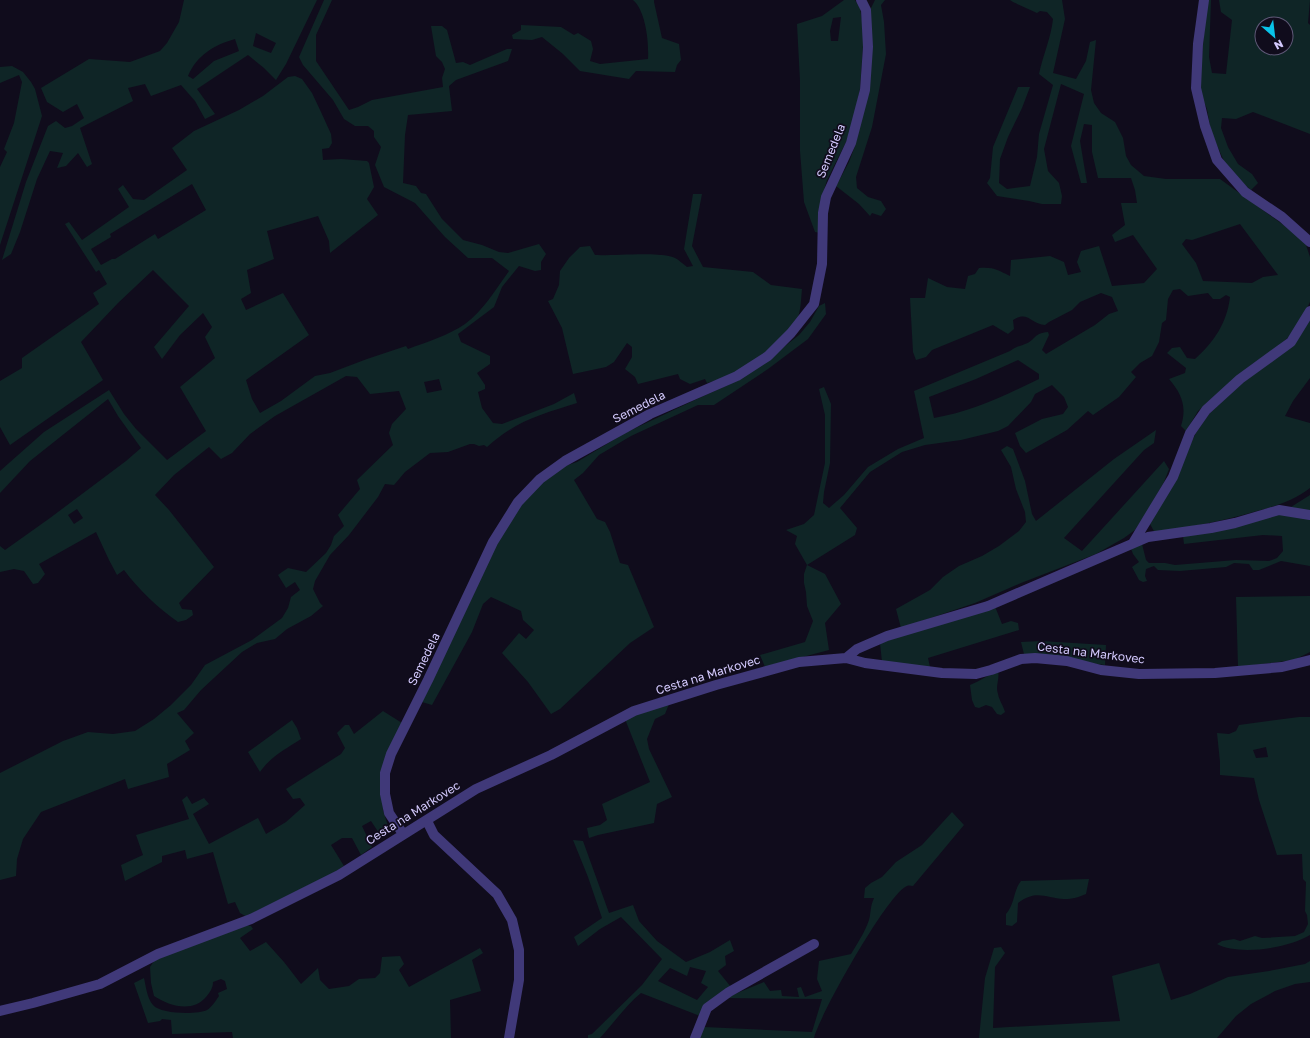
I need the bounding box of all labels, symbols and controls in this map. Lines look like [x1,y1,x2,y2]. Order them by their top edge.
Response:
north arrow [1254,16,1294,56]
text: N [1272,38,1286,53]
street label: Semedela [813,121,848,180]
street label: Semedela [610,387,668,426]
street label: Semedela [404,630,443,688]
street label: Cesta na Markovec [1036,638,1146,667]
street label: Cesta na Markovec [654,651,762,698]
street label: Cesta na Markovec [363,777,463,848]

